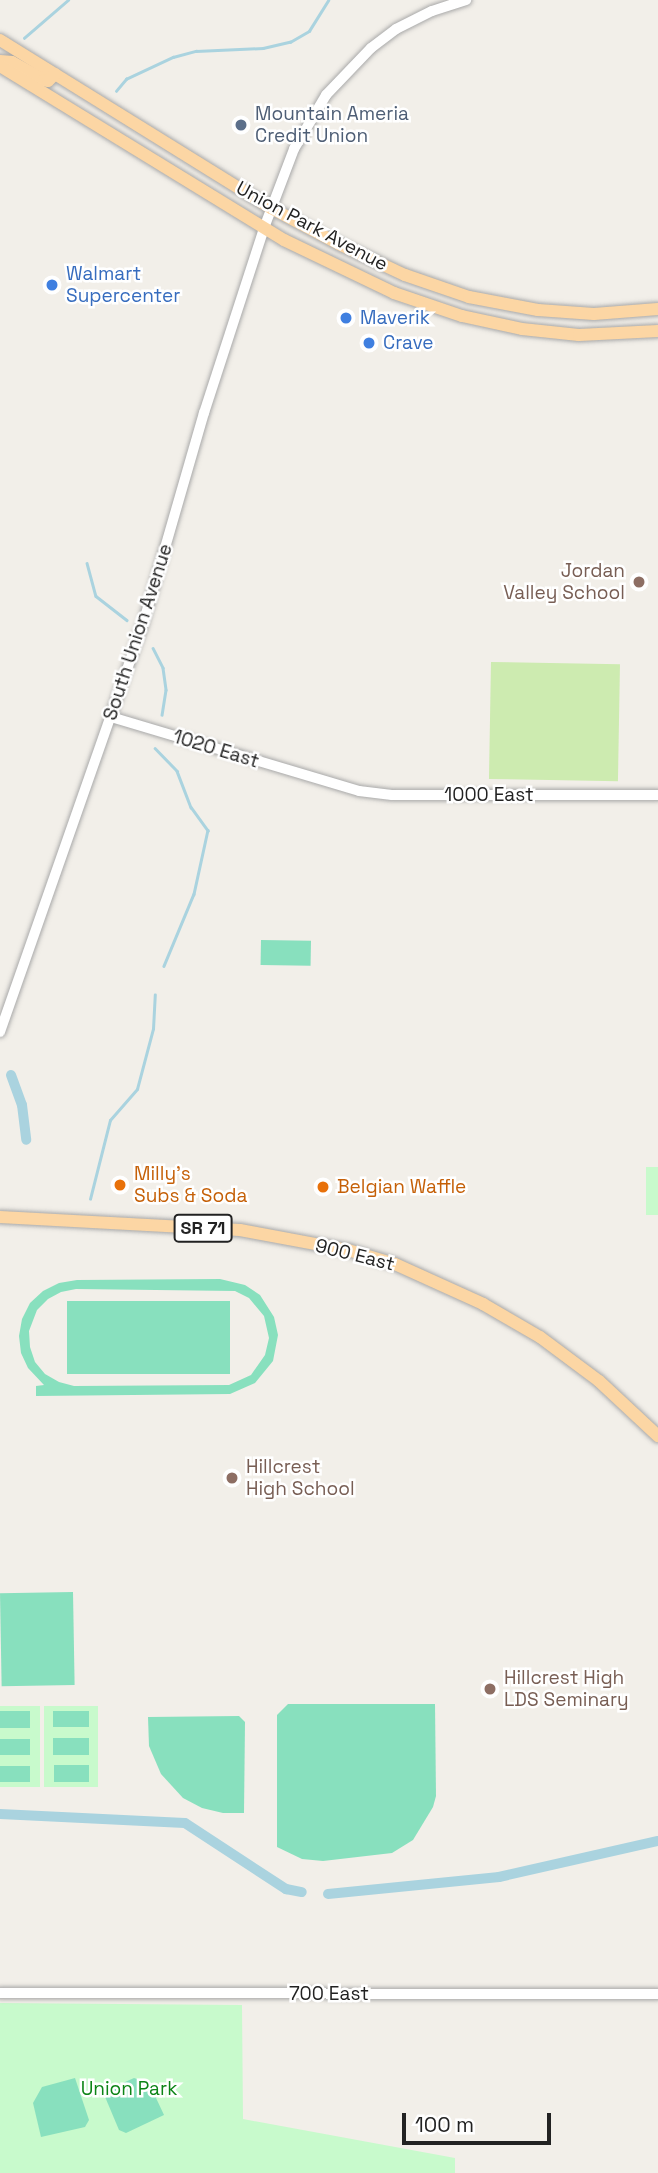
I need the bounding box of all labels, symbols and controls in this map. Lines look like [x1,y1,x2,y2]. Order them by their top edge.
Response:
place label: Mountain Ameria Credit Union [255,103,409,147]
marker: Mountain Ameria Credit Union [233,117,249,133]
street label: Union Park Avenue [232,176,392,276]
place label: Walmart Supercenter [66,263,180,307]
marker: Walmart Supercenter [44,277,60,293]
place label: Maverik [360,307,430,329]
marker: Maverik [338,310,354,326]
place label: Crave [383,332,434,354]
marker: Crave [361,335,377,351]
street label: South Union Avenue [99,541,177,723]
place label: Jordan Valley School [503,560,625,604]
marker: Jordan Valley School [631,574,647,590]
street label: 1020 East [170,725,262,773]
street label: 1000 East [444,784,534,806]
place label: Milly's Subs & Soda [134,1163,247,1207]
place label: Belgian Waffle [337,1176,466,1198]
marker: Milly's Subs & Soda [112,1177,128,1193]
marker: Belgian Waffle [315,1179,331,1195]
road number: SR 71 [173,1213,233,1242]
street label: 900 East [313,1234,397,1276]
place label: Hillcrest High School [246,1456,355,1500]
marker: Hillcrest High School [224,1470,240,1486]
place label: Hillcrest High LDS Seminary [504,1667,629,1711]
marker: Hillcrest High LDS Seminary [482,1681,498,1697]
street label: 700 East [289,1983,369,2005]
park label: Union Park [81,2078,177,2100]
scale bar [406,2100,555,2144]
text: 100 m [415,2111,474,2138]

